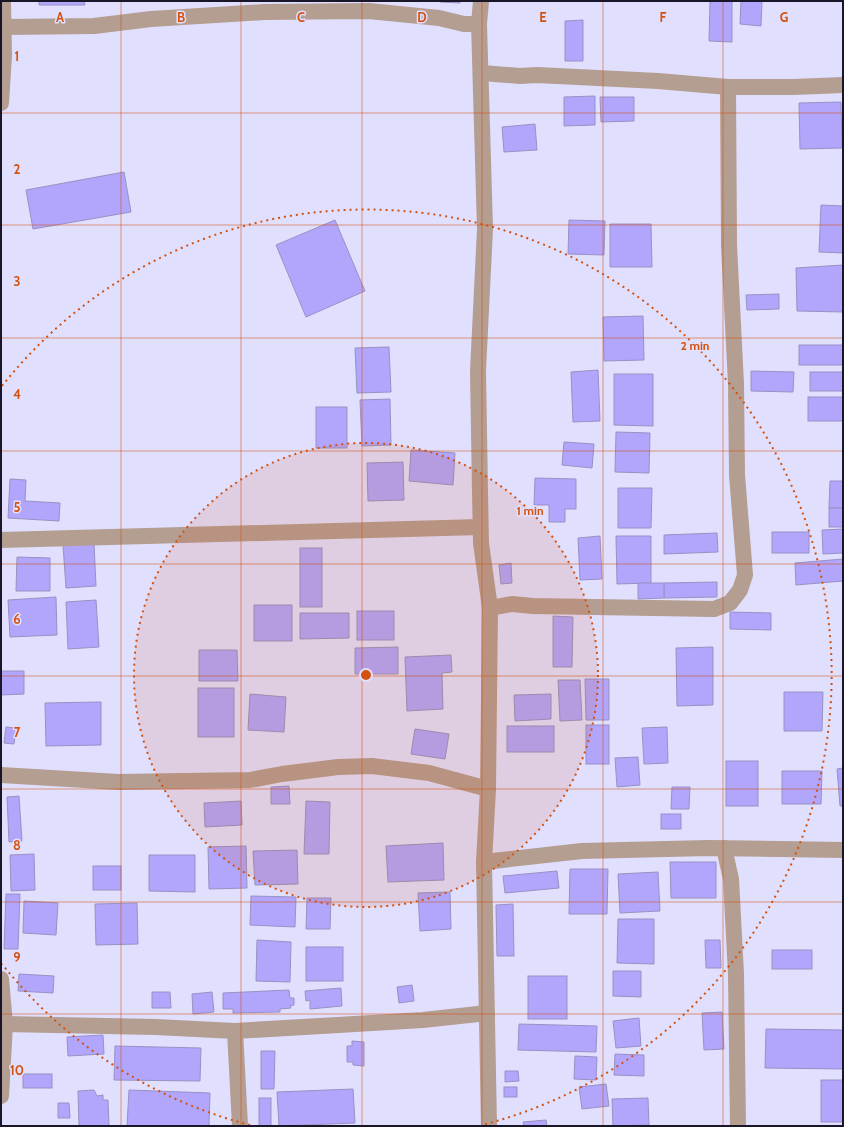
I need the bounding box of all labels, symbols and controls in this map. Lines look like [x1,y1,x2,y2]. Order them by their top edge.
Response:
text: A [56,9,65,25]
text: B [177,9,185,25]
text: C [297,9,305,25]
text: D [417,9,427,25]
text: E [539,9,547,25]
text: F [660,9,667,25]
text: G [780,9,789,25]
text: 1 [15,48,19,64]
text: 2 [14,161,21,177]
text: 3 [13,273,21,289]
text: 2 min [681,338,709,353]
text: 4 [13,386,21,402]
text: 5 [14,499,21,515]
text: 1 min [516,503,544,518]
text: 6 [13,611,21,627]
centre of rings [359,668,373,682]
text: 7 [14,724,21,740]
text: 8 [13,837,21,853]
text: 9 [13,949,21,965]
text: 10 [10,1062,24,1078]

